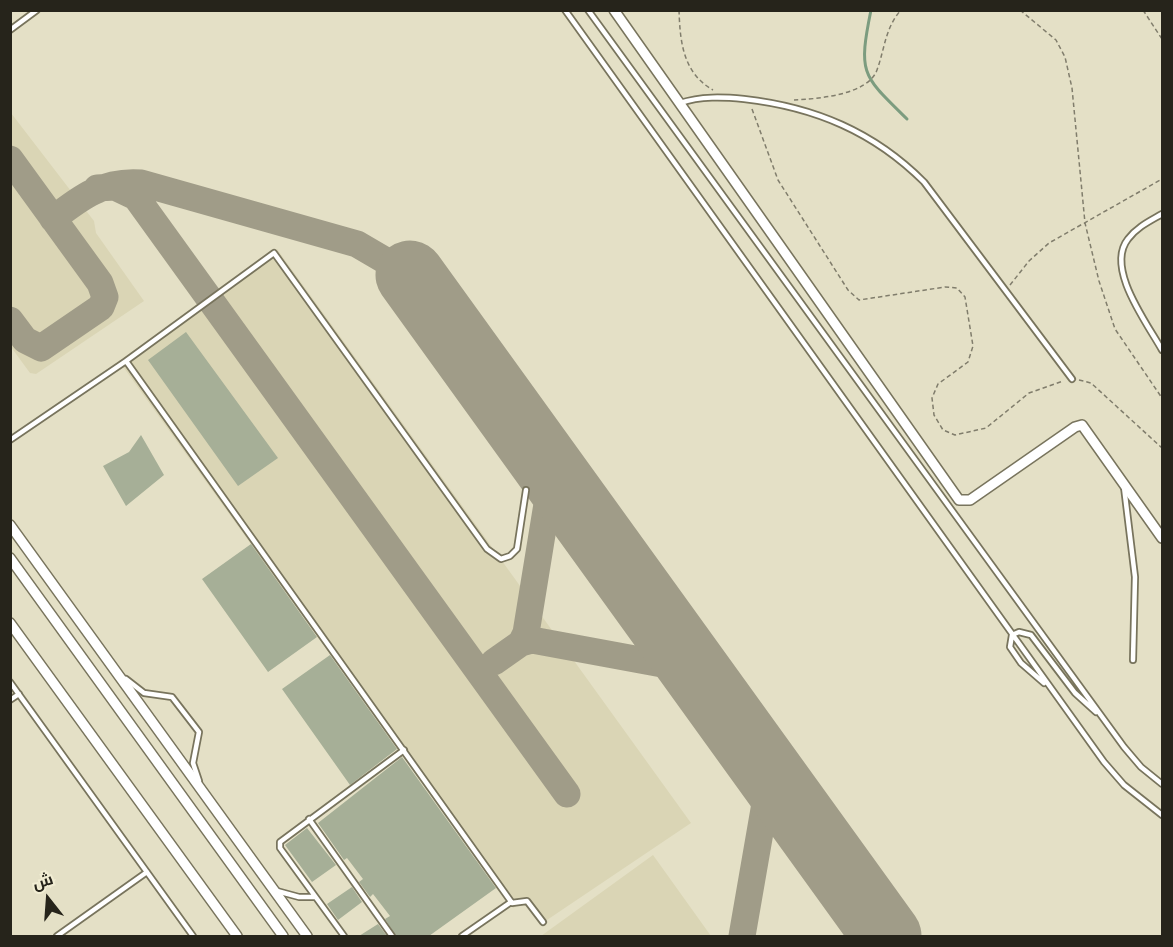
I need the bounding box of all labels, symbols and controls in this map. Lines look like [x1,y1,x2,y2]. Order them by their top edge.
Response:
north arrow [18,869,78,929]
text: ش [30,869,55,893]

